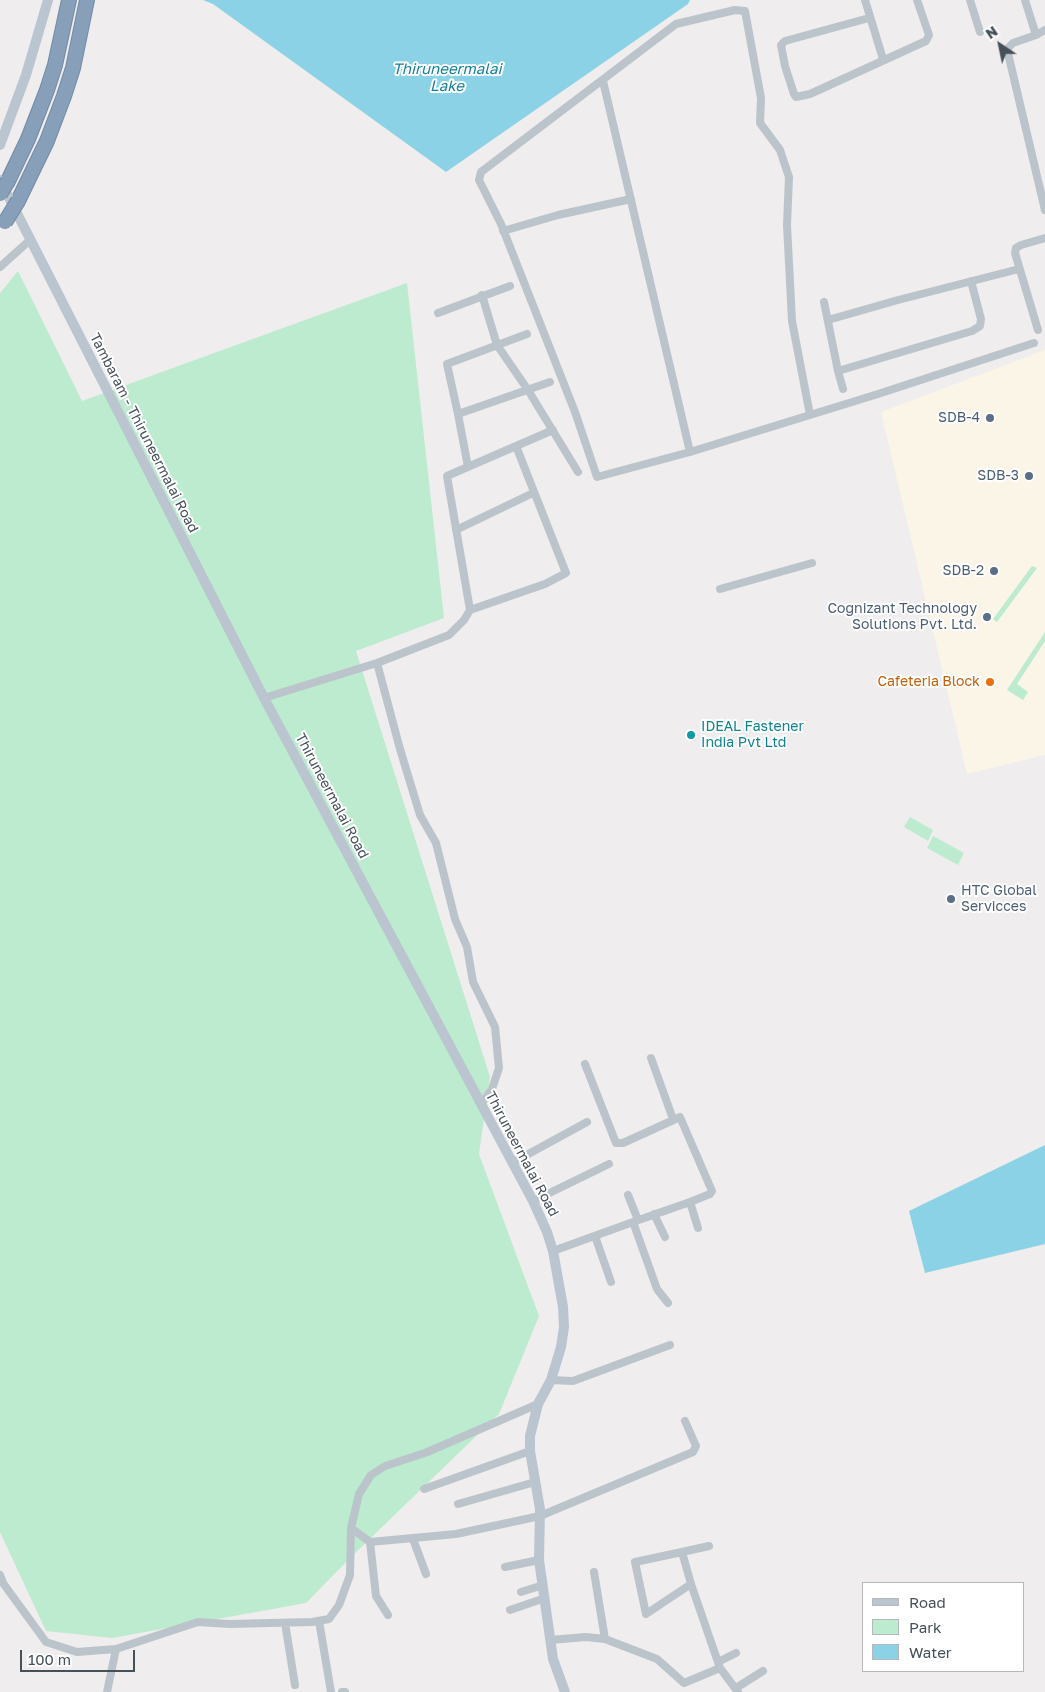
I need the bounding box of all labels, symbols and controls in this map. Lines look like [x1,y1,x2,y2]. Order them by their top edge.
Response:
north arrow [975,20,1025,70]
text: N [982,22,1000,42]
water label: Thiruneermalai Lake [393,60,501,95]
street label: Tambaram - Thiruneermalai Road [86,330,202,536]
place label: SDB-4 [938,410,980,426]
marker: SDB-4 [984,412,996,424]
place label: SDB-3 [977,468,1019,484]
marker: SDB-3 [1023,470,1035,482]
place label: SDB-2 [942,563,984,579]
marker: SDB-2 [988,565,1000,577]
place label: Cognizant Technology Solutions Pvt. Ltd. [828,601,977,634]
marker: Cognizant Technology Solutions Pvt. Ltd. [981,611,993,623]
place label: Cafeteria Block [877,674,980,690]
marker: Cafeteria Block [984,676,996,688]
place label: IDEAL Fastener India Pvt Ltd [701,719,804,752]
marker: IDEAL Fastener India Pvt Ltd [685,729,697,741]
street label: Thiruneermalai Road [292,730,372,862]
place label: HTC Global Servicces [961,883,1037,916]
marker: HTC Global Servicces [945,893,957,905]
street label: Thiruneermalai Road [482,1088,562,1220]
legend [862,1582,1025,1672]
text: Road [909,1593,946,1611]
text: Park [909,1618,941,1636]
scale bar [22,1640,138,1672]
text: Water [909,1643,952,1661]
text: 100 m [28,1650,71,1668]

